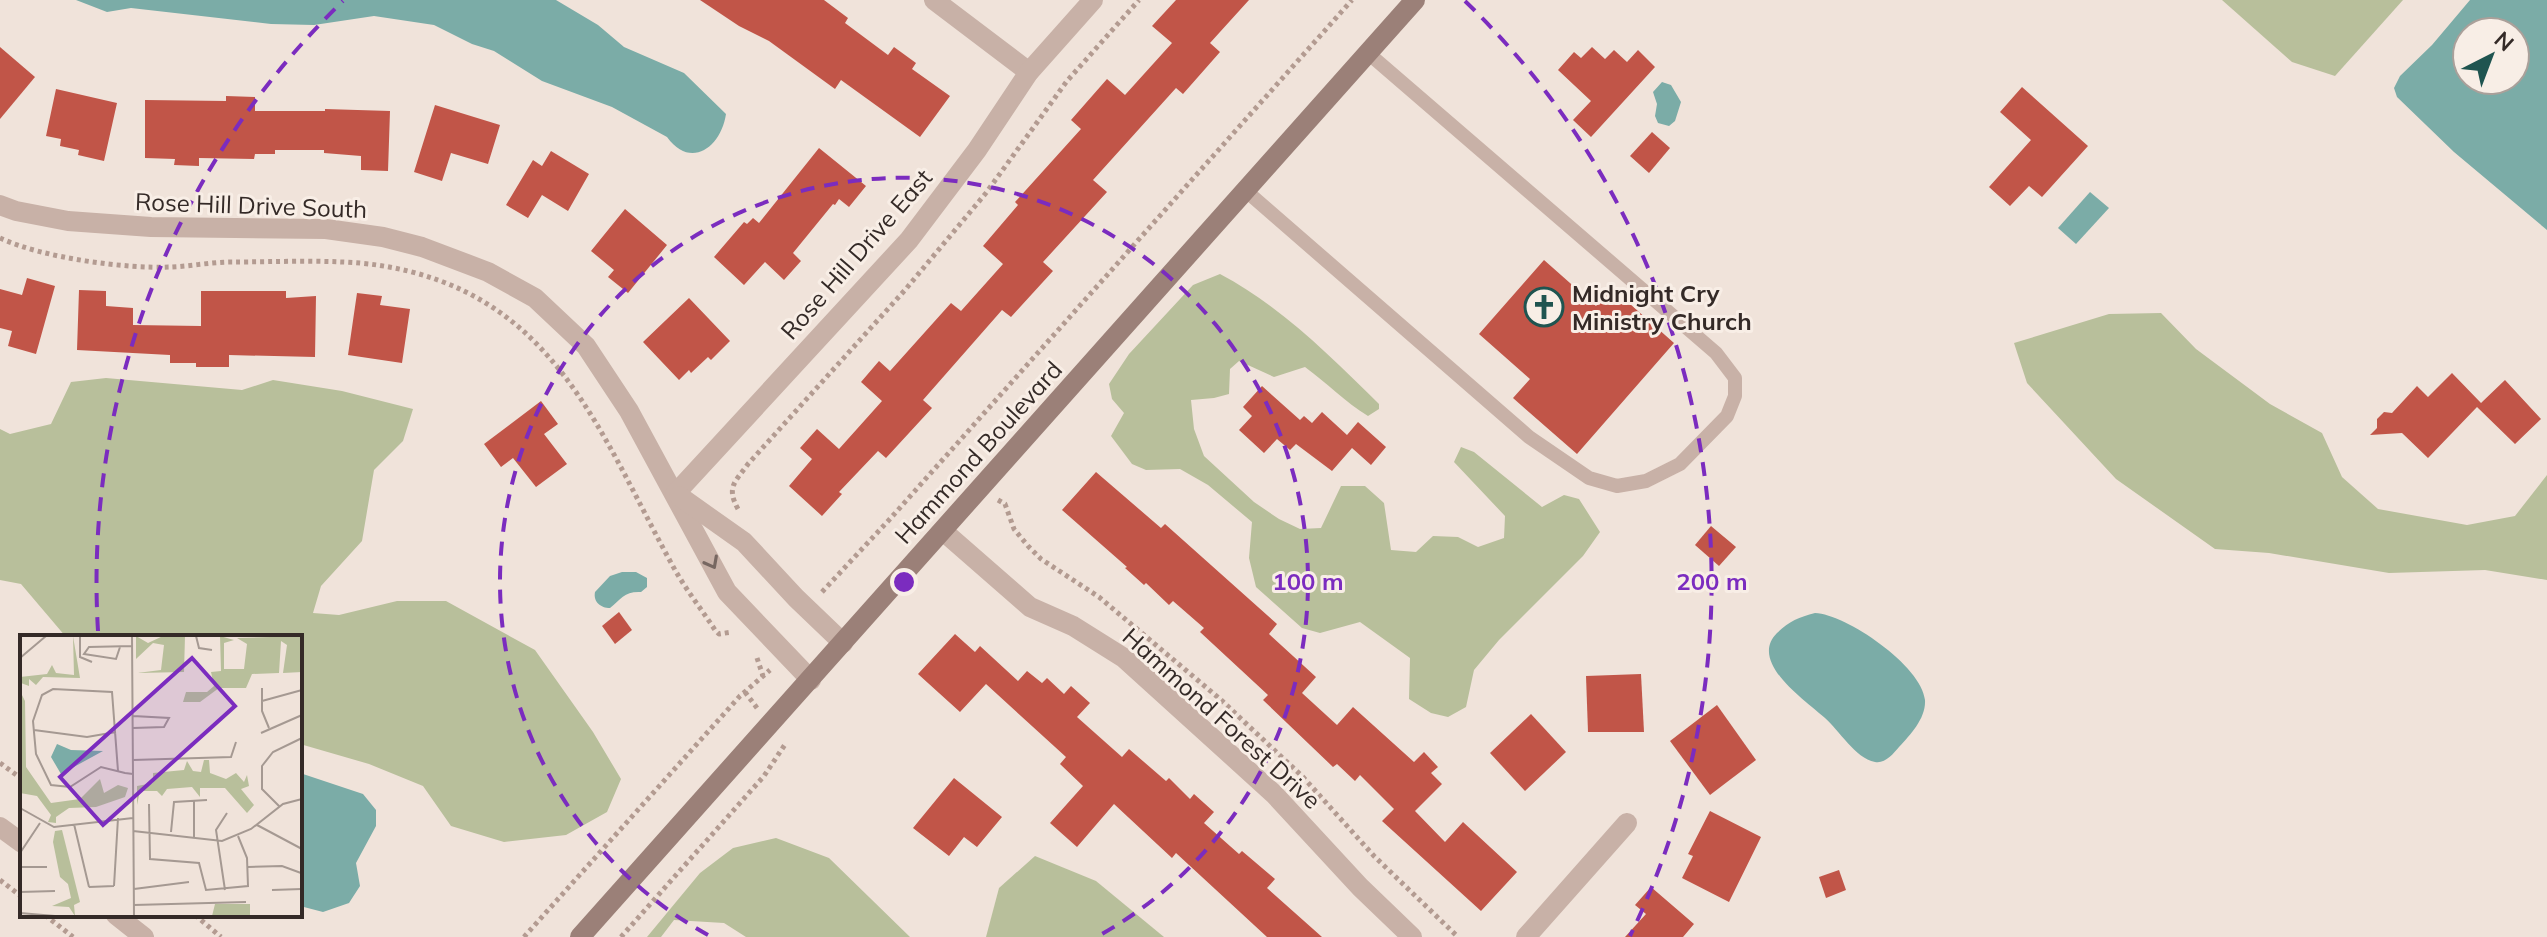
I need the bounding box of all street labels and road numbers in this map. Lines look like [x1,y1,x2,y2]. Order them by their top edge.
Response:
street label: Rose Hill Drive East [774,163,938,345]
street label: Rose Hill Drive South [134,186,368,224]
street label: Hammond Boulevard [888,354,1068,550]
street label: Hammond Forest Drive [1117,621,1327,815]

